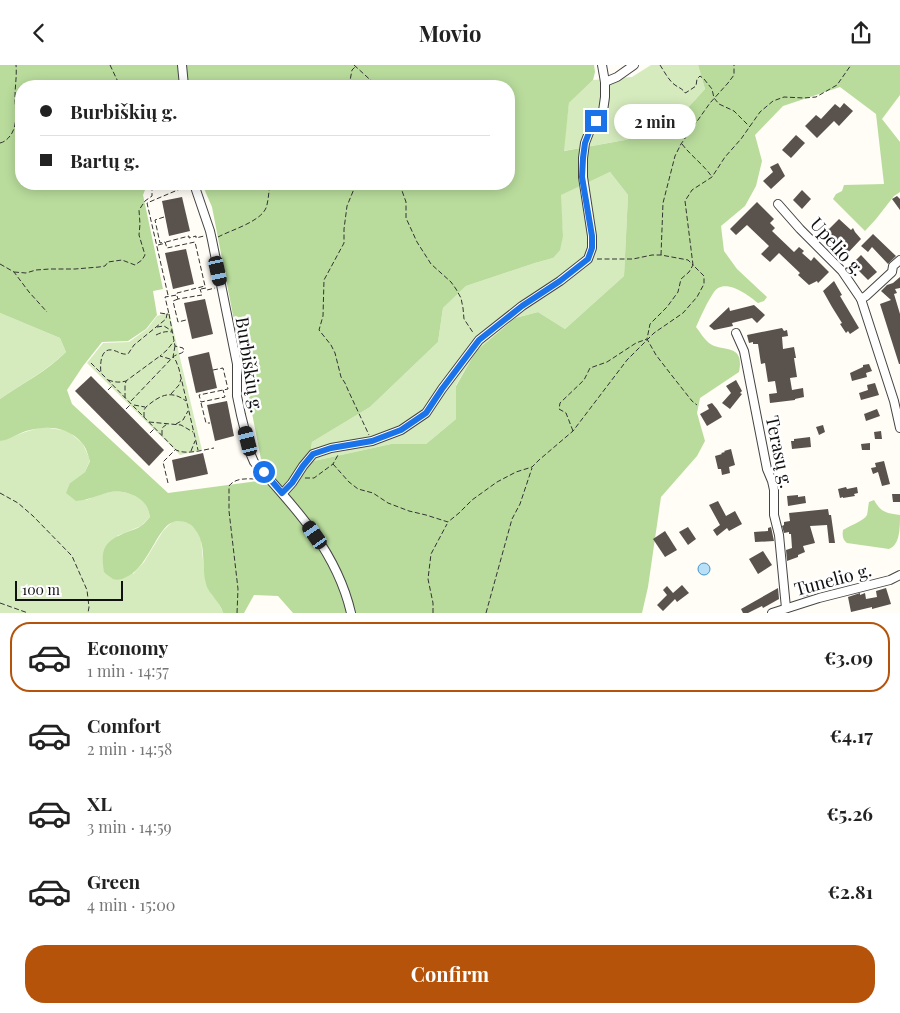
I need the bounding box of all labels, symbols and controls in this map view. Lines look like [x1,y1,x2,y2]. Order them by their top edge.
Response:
text: Movio [419,18,481,48]
icon: back [25,19,53,47]
icon: share [847,19,875,47]
text: Burbiškių g. [70,98,177,124]
callout: 2 min [614,103,696,139]
route end [585,110,607,132]
text: 2 min [634,111,676,132]
text: Bartų g. [70,147,140,173]
street label: Upelio g. [805,212,870,281]
car [207,255,228,287]
street label: Burbiškių g. [231,315,269,415]
street label: Terasų g. [761,413,799,490]
car [237,425,258,457]
route start [253,461,275,483]
car [300,518,329,552]
street label: Tunelio g. [791,557,874,601]
scale bar [15,578,122,601]
text: 100 m [22,580,60,599]
text: Economy [87,634,168,660]
icon: car [27,635,72,680]
text: €3.09 [824,644,873,670]
text: 1 min · 14:57 [87,660,169,681]
text: Comfort [87,712,161,738]
icon: car [27,713,72,758]
text: €4.17 [830,722,873,748]
text: 2 min · 14:58 [87,738,172,759]
text: XL [87,790,112,816]
icon: car [27,791,72,836]
text: €5.26 [826,800,873,826]
text: 3 min · 14:59 [87,816,172,837]
text: Green [87,868,140,894]
icon: car [27,869,72,914]
text: €2.81 [828,878,873,904]
text: 4 min · 15:00 [87,894,175,915]
button: Confirm [25,945,875,1003]

